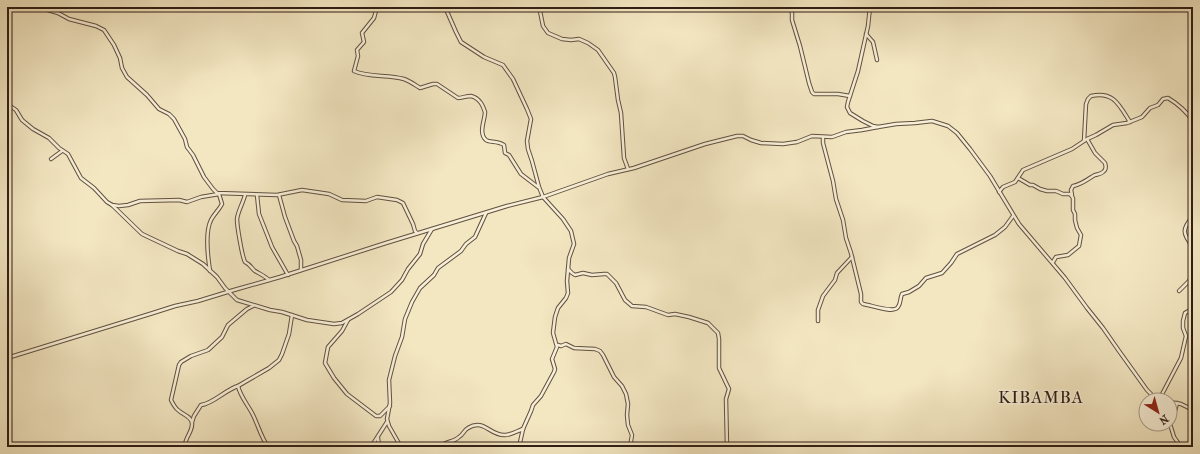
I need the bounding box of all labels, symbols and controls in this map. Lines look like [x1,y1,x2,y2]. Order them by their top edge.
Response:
district label: KIBAMBA [998,387,1084,407]
north arrow [1138,392,1178,432]
text: N [1156,412,1171,428]

